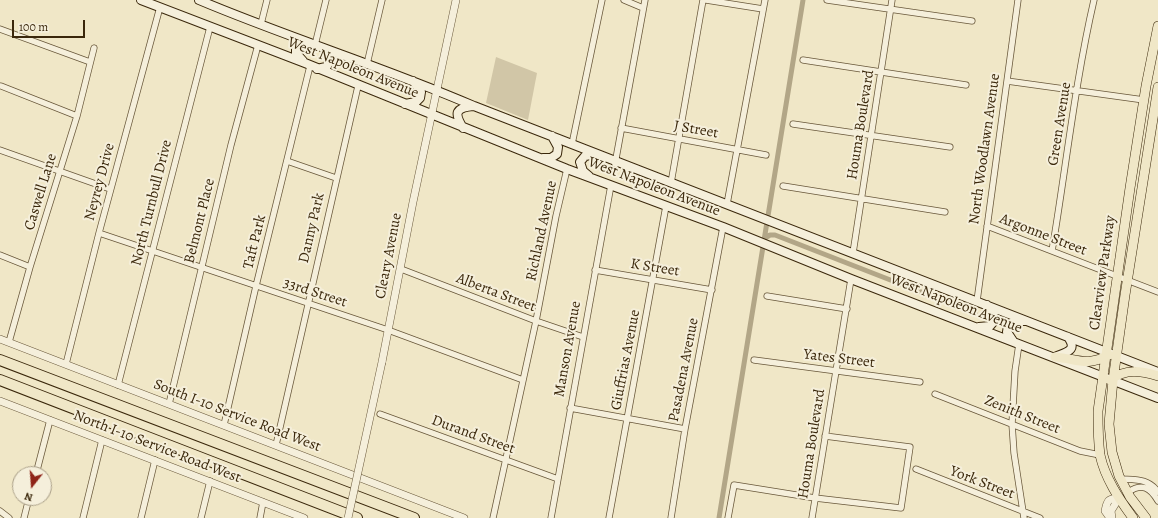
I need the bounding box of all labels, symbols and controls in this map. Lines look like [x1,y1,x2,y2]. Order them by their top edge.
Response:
scale bar [14,12,87,38]
text: 100 m [19,19,48,35]
street label: West Napoleon Avenue [285,33,421,103]
street label: Houma Boulevard [843,69,879,181]
street label: North Woodlawn Avenue [965,72,1005,226]
street label: Green Avenue [1044,81,1076,167]
street label: J Street [672,117,720,143]
street label: North Turnbull Drive [128,138,176,268]
street label: Neyrey Drive [81,141,119,223]
street label: Caswell Lane [21,151,61,233]
street label: West Napoleon Avenue [585,153,723,221]
street label: Belmont Place [181,177,219,265]
street label: Richland Avenue [523,179,561,283]
street label: Danny Park [295,191,329,265]
street label: Argonne Street [997,210,1089,260]
street label: Cleary Avenue [372,212,406,300]
street label: Taft Park [240,213,270,271]
street label: Clearview Parkway [1086,214,1120,332]
street label: K Street [629,255,681,281]
street label: Alberta Street [454,270,538,316]
street label: West Napoleon Avenue [887,270,1025,338]
street label: 33rd Street [281,274,349,312]
street label: Manson Avenue [551,300,585,398]
street label: Giuffrias Avenue [607,308,645,412]
street label: Pasadena Avenue [665,316,703,424]
street label: Yates Street [802,346,876,372]
street label: South I-10 Service Road West [151,376,323,456]
street label: Houma Boulevard [794,388,830,500]
street label: Zenith Street [981,392,1063,438]
street label: North I-10 Service Road West [71,407,243,487]
street label: Durand Street [429,412,517,458]
street label: York Street [947,462,1017,504]
north arrow [12,466,52,506]
text: N [23,489,35,505]

